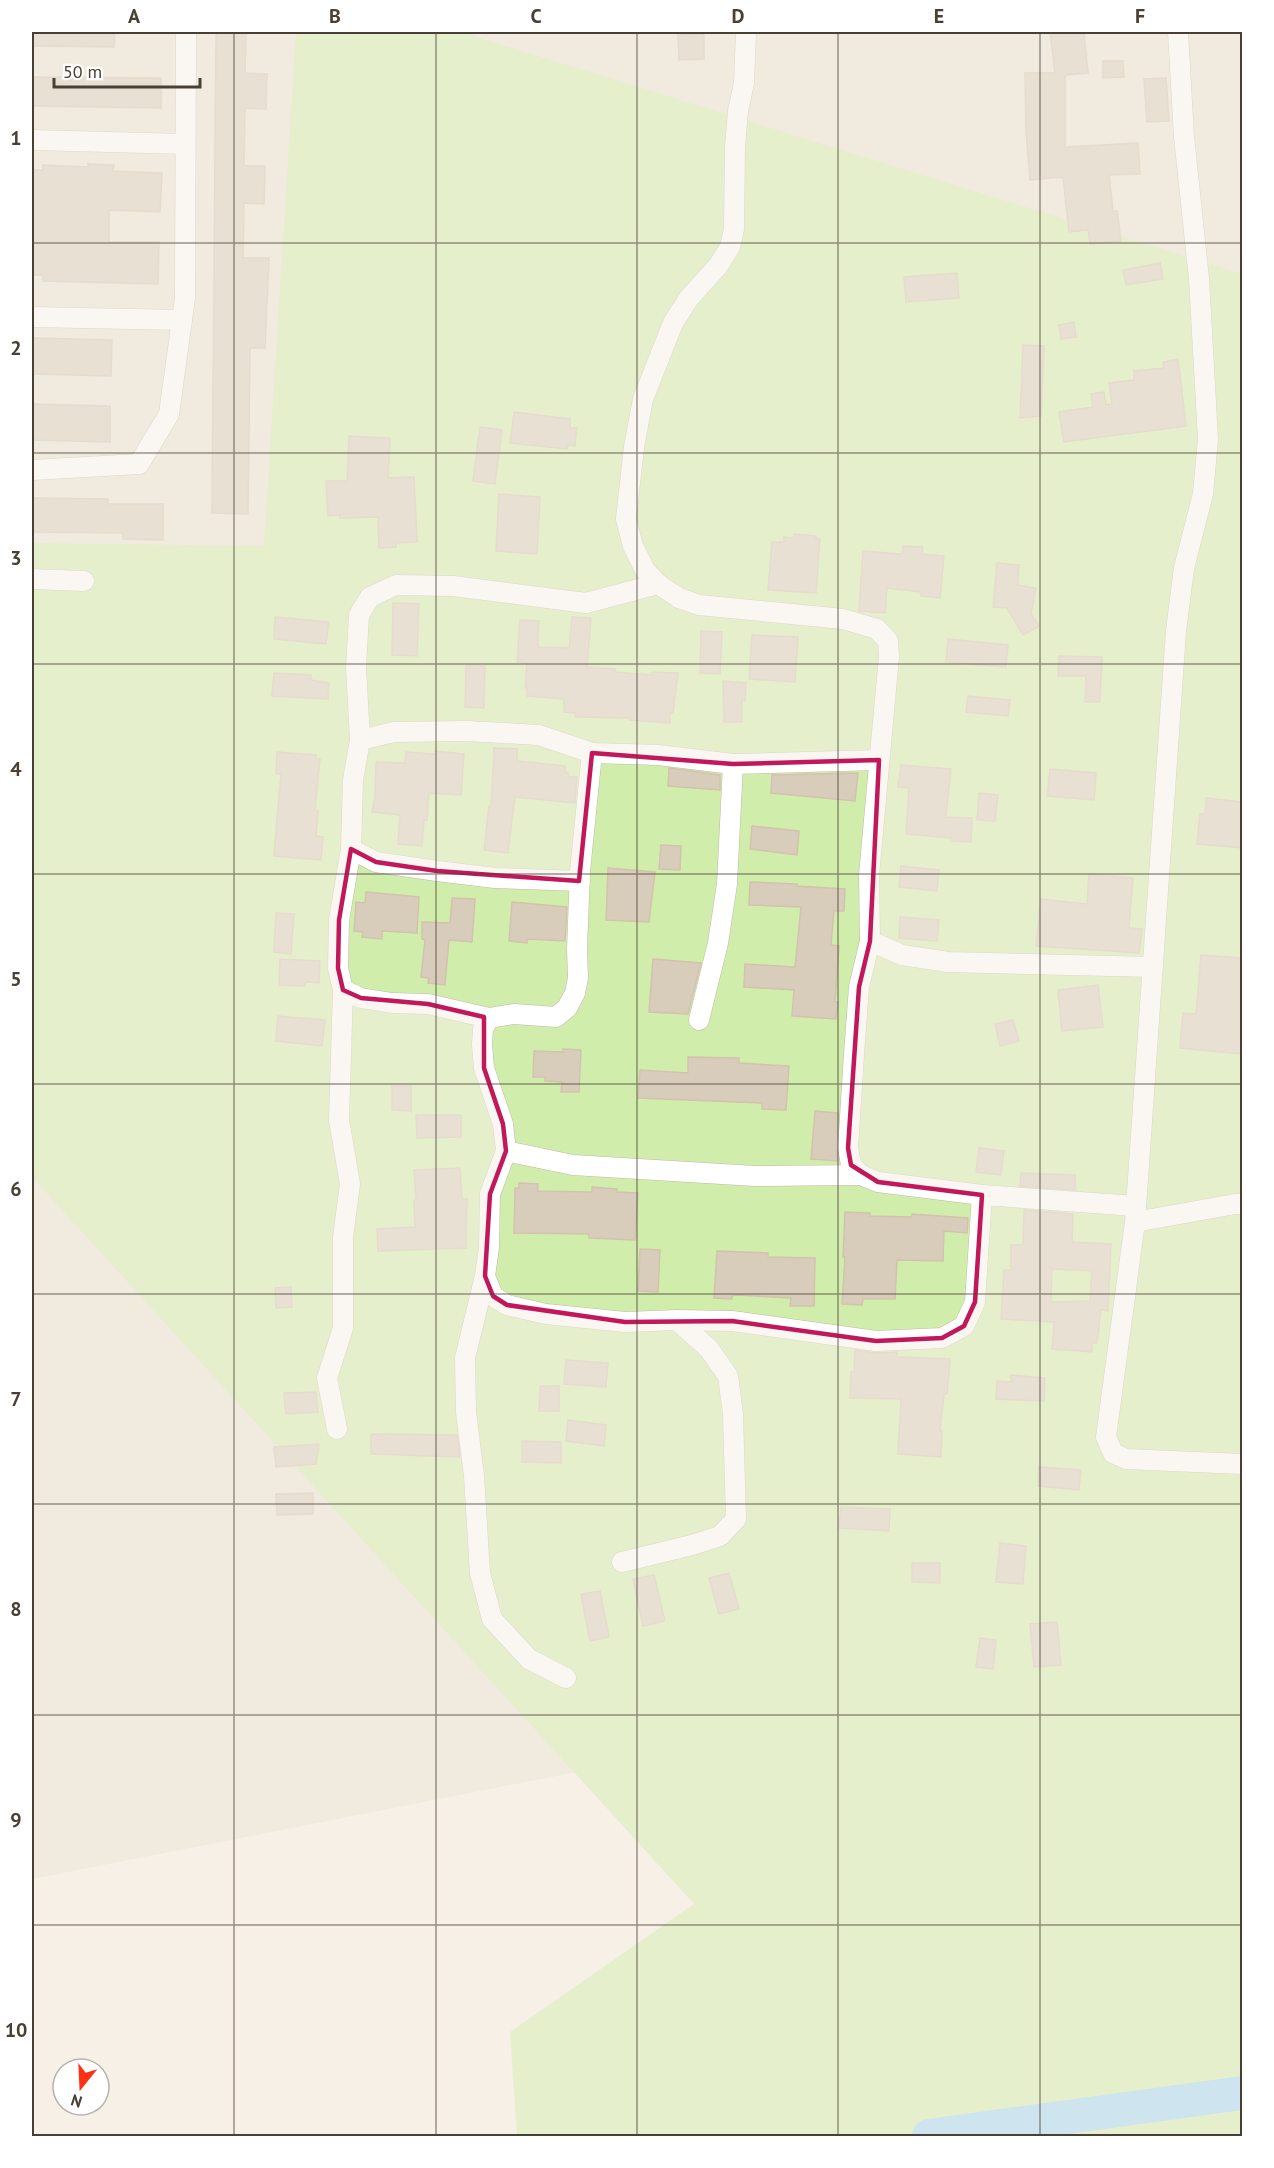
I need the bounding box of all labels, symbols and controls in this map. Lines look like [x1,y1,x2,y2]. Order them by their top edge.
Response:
text: A [128,3,141,29]
text: B [329,3,341,29]
text: C [530,3,542,29]
text: D [732,3,745,29]
text: E [934,3,944,29]
text: F [1135,3,1145,29]
scale bar [54,51,200,89]
text: 50 m [63,60,102,83]
text: 1 [10,125,22,151]
text: 2 [10,335,22,361]
text: 3 [10,545,22,571]
text: 4 [10,756,22,782]
text: 5 [10,966,22,992]
text: 6 [10,1176,22,1202]
text: 7 [10,1386,22,1412]
text: 8 [10,1596,22,1622]
text: 9 [10,1807,22,1833]
text: 10 [5,2017,27,2043]
north arrow [51,2057,111,2117]
text: N [68,2090,84,2112]

